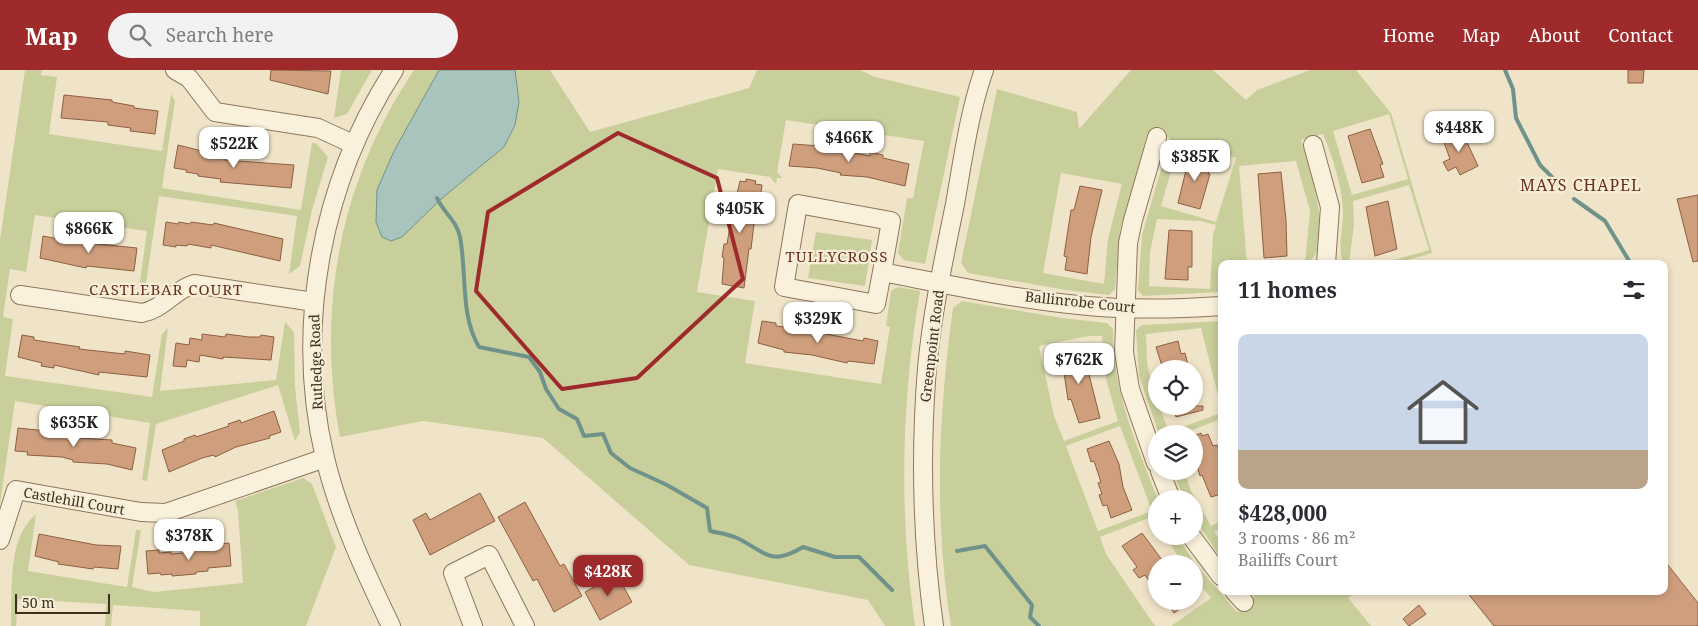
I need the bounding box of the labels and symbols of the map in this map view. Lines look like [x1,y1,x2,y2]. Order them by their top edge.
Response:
pin: $448K [1424,111,1494,153]
pin: $466K [814,121,884,163]
pin: $522K [199,126,269,169]
pin: $385K [1160,140,1230,182]
district label: MAYS CHAPEL [1520,174,1642,196]
pin: $405K [705,191,775,234]
pin: $866K [54,212,124,254]
district label: TULLYCROSS [786,246,888,266]
district label: CASTLEBAR COURT [89,279,243,299]
street label: Ballinrobe Court [1024,286,1136,317]
street label: Greenpoint Road [915,288,948,403]
pin: $329K [783,302,853,344]
street label: Rutledge Road [304,313,327,410]
pin: $762K [1044,342,1114,385]
pin: $635K [39,406,109,448]
street label: Castlehill Court [22,482,126,519]
pin: $378K [154,518,224,561]
pin: $428K [573,554,643,597]
scale bar [15,591,110,614]

